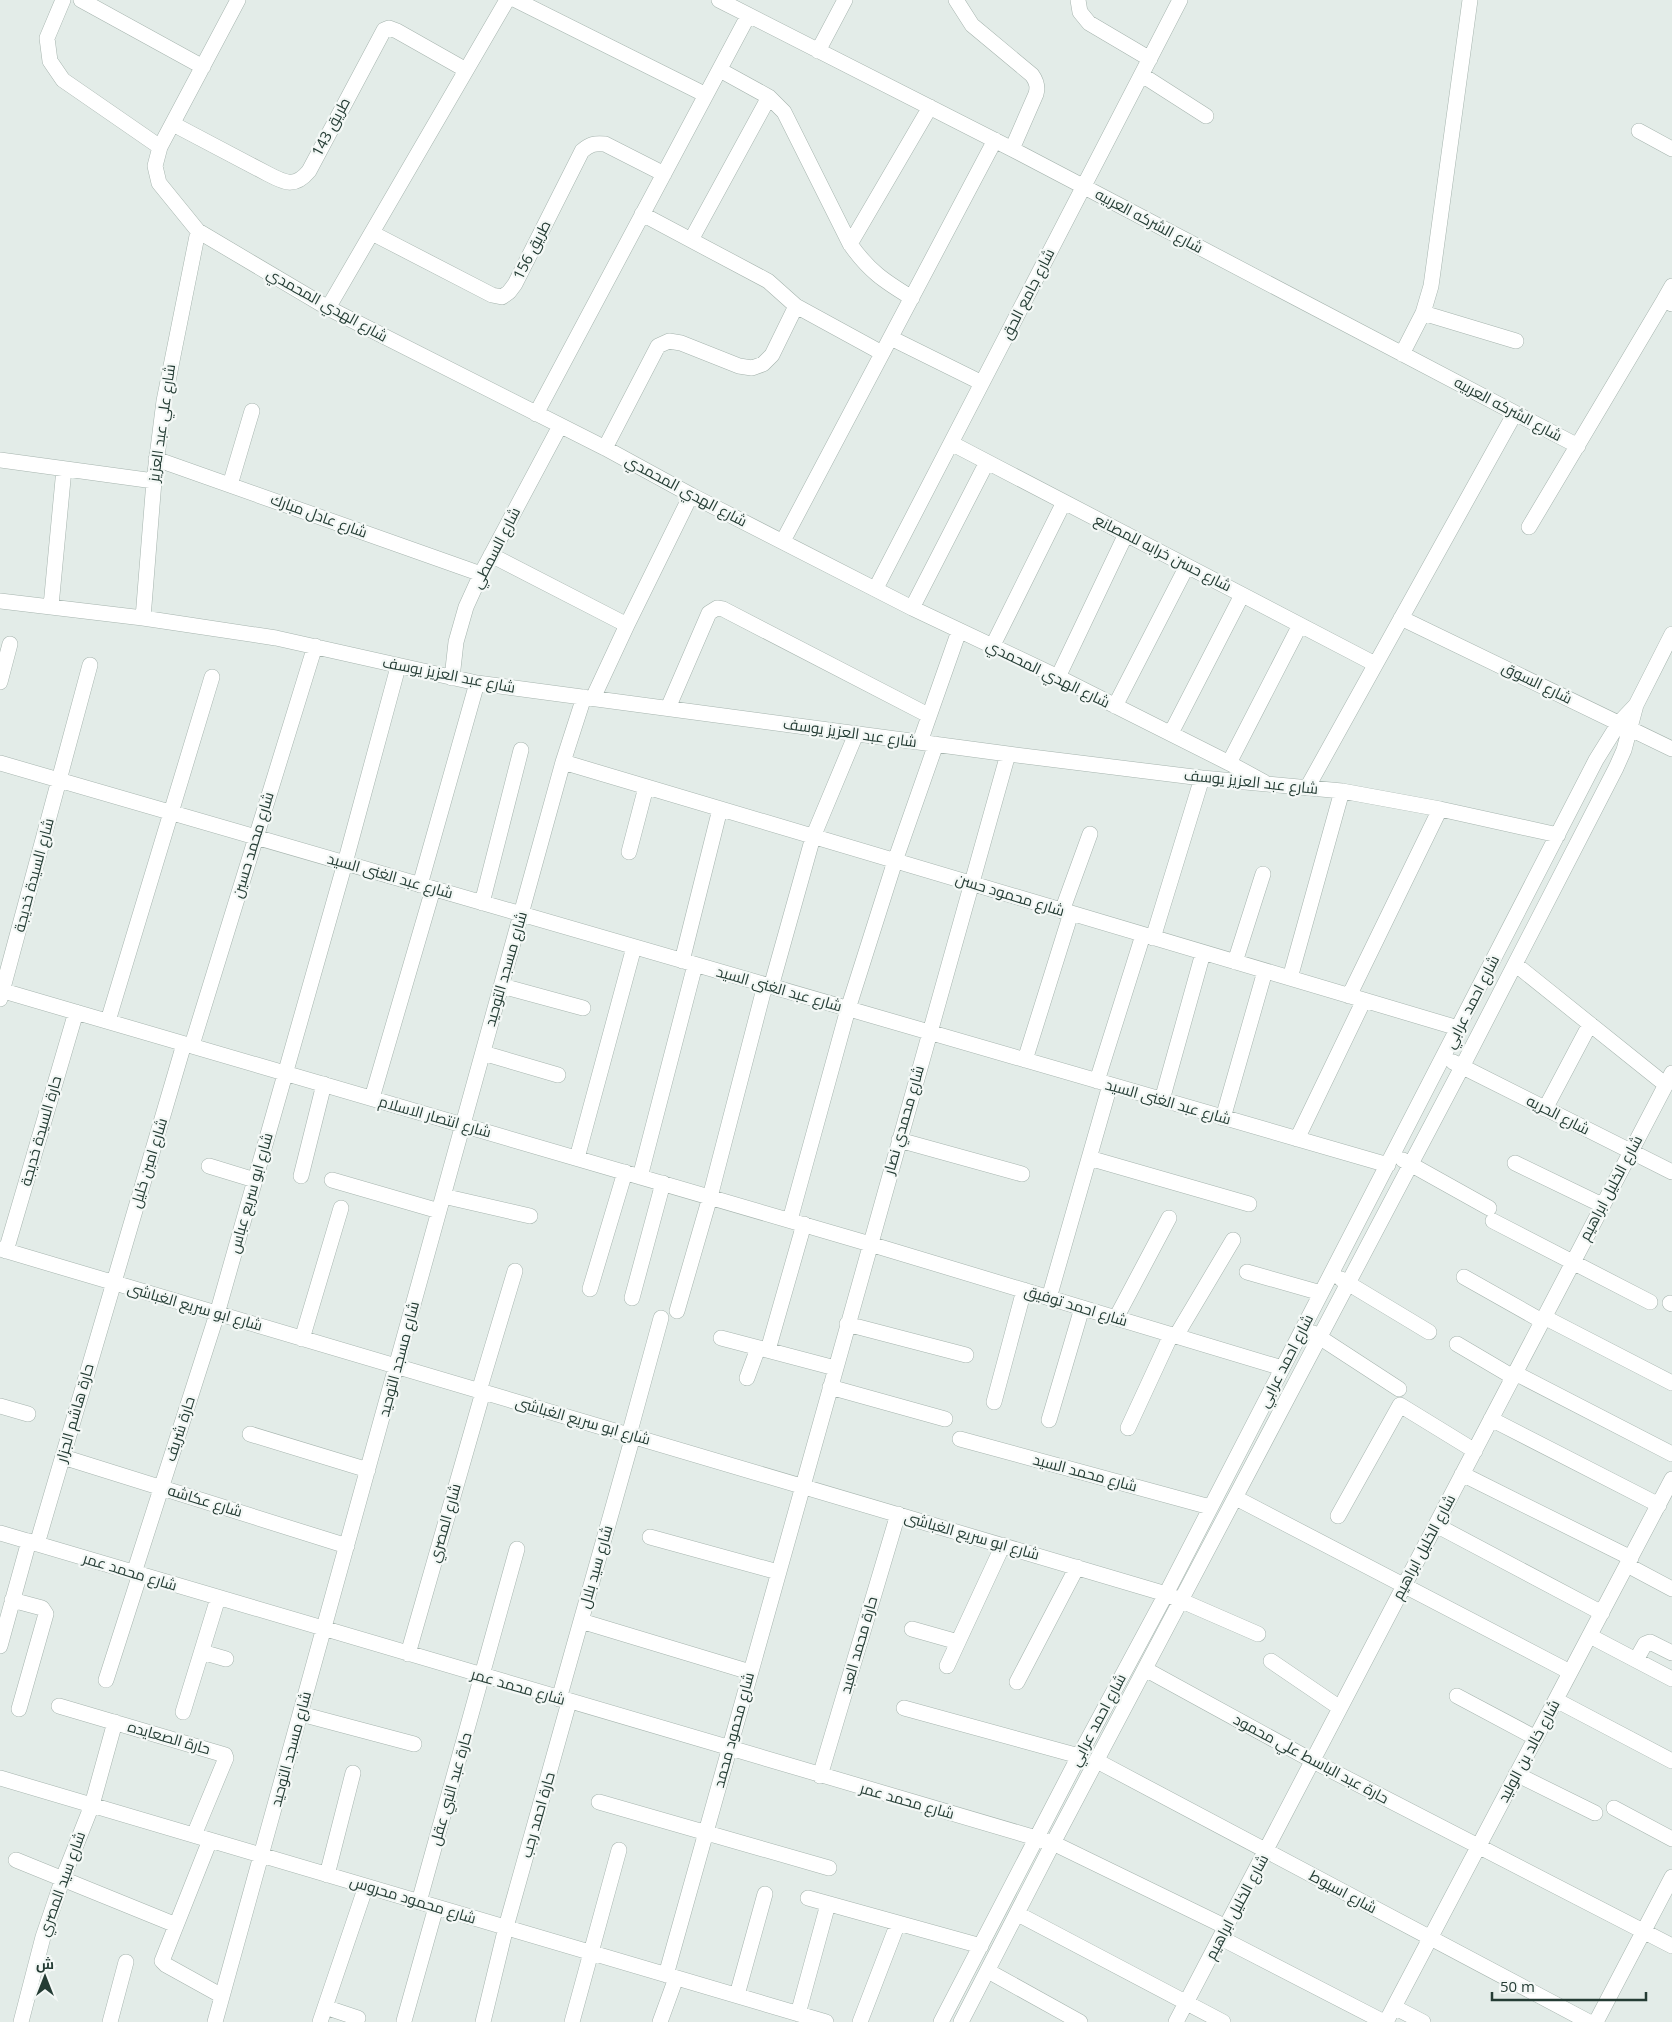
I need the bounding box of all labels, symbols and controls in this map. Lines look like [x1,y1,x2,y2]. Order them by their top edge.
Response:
street label: طريق 143 [306,94,355,160]
street label: شارع الشركه العربيه [1091,183,1207,259]
street label: طريق 156 [508,217,555,283]
street label: شارع جامع الحق [996,245,1060,343]
street label: شارع الهدي المحمدي [262,263,391,348]
street label: شارع علي عبد العزيز [143,363,182,484]
street label: شارع الشركه العربيه [1450,371,1566,447]
street label: شارع الهدي المحمدي [621,450,751,533]
street label: شارع عادل مبارك [268,488,370,544]
street label: شارع السمطي [466,504,527,593]
street label: شارع حسن خرابه للمصانع [1091,509,1235,597]
street label: شارع الهدي المحمدي [982,634,1114,714]
street label: شارع عبد العزيز يوسف [381,651,517,699]
street label: شارع السوق [1498,657,1576,709]
street label: شارع عبد العزيز يوسف [782,713,918,753]
street label: شارع عبد العزيز يوسف [1183,764,1319,800]
street label: شارع محمد حسين [226,789,280,901]
street label: شارع السيدة خديجة [8,816,60,934]
street label: شارع عبد الغنى السيد [325,848,455,904]
street label: شارع محمود حسن [953,868,1067,922]
street label: شارع مسجد التوحيد [479,909,533,1029]
street label: شارع احمد عرابي [1439,952,1506,1053]
street label: شارع عبد الغنى السيد [714,961,844,1017]
street label: شارع محمدي نصار [878,1063,931,1178]
street label: حارة السيدة خديجة [15,1073,65,1188]
street label: شارع عبد الغنى السيد [1103,1074,1233,1130]
street label: شارع انتصار الاسلام [376,1090,494,1144]
street label: شارع الحريه [1522,1090,1594,1140]
street label: شارع امين خليل [125,1115,173,1211]
street label: شارع ابو سريع عباس [223,1130,279,1256]
street label: شارع الخليل ابراهيم [1574,1131,1648,1245]
street label: شارع ابو سريع الغباشى [125,1277,265,1337]
street label: شارع احمد توفيق [1022,1280,1130,1332]
street label: شارع مسجد التوحيد [373,1299,425,1419]
street label: شارع احمد عرابي [1253,1311,1320,1412]
street label: حارة هاشم الجزار [50,1361,99,1466]
street label: شارع ابو سريع الغباشى [513,1391,653,1451]
street label: حارة شريف [159,1394,199,1464]
street label: شارع محمد السيد [1030,1449,1140,1497]
street label: شارع عكاشه [165,1479,245,1523]
street label: شارع المصري [423,1481,468,1565]
street label: شارع الخليل ابراهيم [1387,1490,1461,1604]
street label: شارع ابو سريع الغباشى [902,1506,1042,1566]
street label: شارع سيد بلال [574,1523,618,1611]
street label: شارع محمد عمر [79,1547,180,1597]
street label: حارة محمد العبد [835,1594,881,1696]
street label: شارع محمد عمر [467,1663,568,1711]
street label: شارع محمود محمد [708,1670,760,1790]
street label: شارع احمد عرابي [1064,1670,1133,1771]
street label: شارع مسجد التوحيد [265,1689,317,1809]
street label: شارع خالد بن الوليد [1493,1696,1565,1806]
street label: حارة عبد الباسط علي محمود [1229,1709,1393,1810]
street label: حارة الصعايده [126,1716,213,1758]
street label: حارة عبد النبي عقل [424,1730,479,1848]
street label: حارة احمد رجب [515,1770,559,1860]
street label: شارع محمد عمر [856,1777,957,1825]
street label: شارع سيد المصري [33,1828,92,1940]
street label: شارع الخليل ابراهيم [1200,1850,1274,1964]
street label: شارع اسيوط [1305,1865,1381,1919]
street label: شارع محمود محروس [347,1870,479,1930]
north arrow [20,1952,70,2002]
text: ش [36,1954,54,1973]
scale bar [1492,1970,1646,2002]
text: 50 m [1500,1976,1535,1996]

